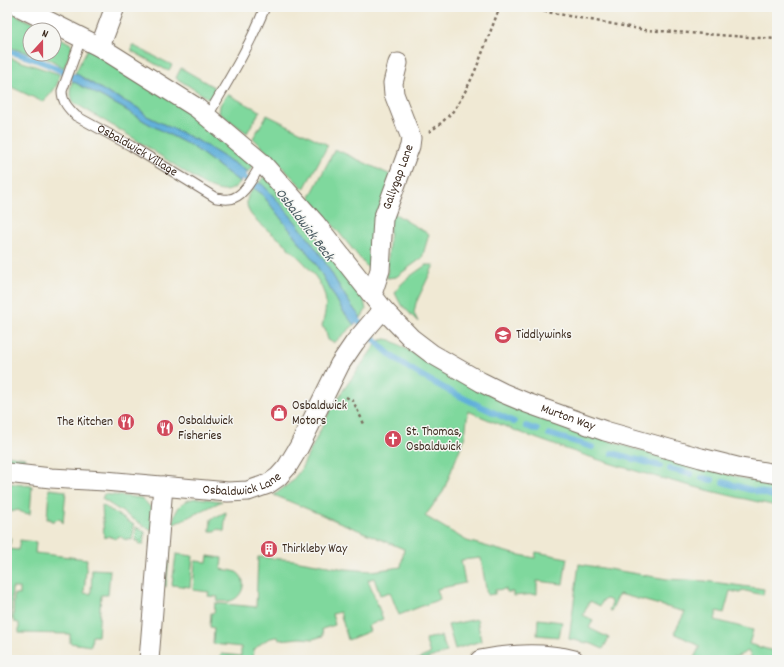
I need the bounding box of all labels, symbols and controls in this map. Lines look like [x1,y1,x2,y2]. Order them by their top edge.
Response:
north arrow [22,22,62,62]
text: N [39,26,51,43]
street label: Osbaldwick Village [93,120,181,182]
street label: Gallygap Lane [378,142,419,212]
water label: Osbaldwick Beck [270,184,339,267]
school or university icon: Tiddlywinks [493,325,513,345]
place label: Tiddlywinks [516,326,572,345]
place label: Osbaldwick Motors [292,397,347,431]
street label: Murton Way [538,399,598,436]
shop icon: Osbaldwick Motors [269,403,289,423]
restaurant icon: The Kitchen [116,412,136,432]
place label: Osbaldwick Fisheries [178,412,233,446]
place label: The Kitchen [57,413,113,432]
restaurant icon: Osbaldwick Fisheries [155,418,175,438]
place label: St. Thomas, Osbaldwick [406,423,462,457]
church icon: St. Thomas, Osbaldwick [383,429,403,449]
street label: Osbaldwick Lane [202,468,286,502]
building icon: Thirkleby Way [259,539,279,559]
place label: Thirkleby Way [282,540,348,559]

